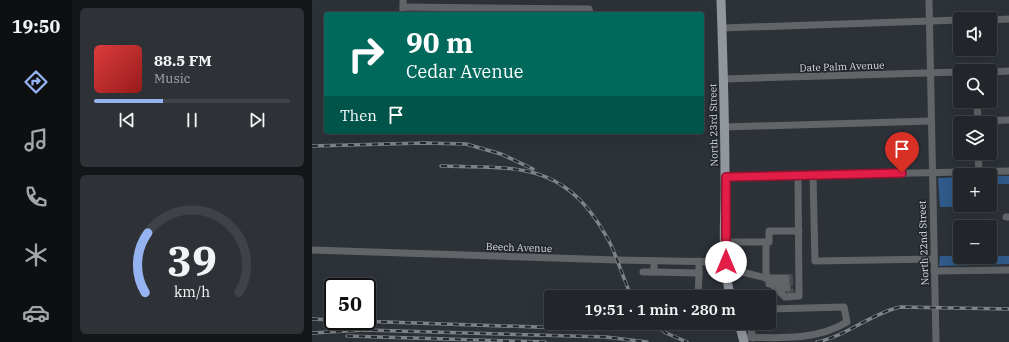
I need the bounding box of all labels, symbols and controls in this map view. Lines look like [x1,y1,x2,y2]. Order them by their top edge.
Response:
map controls [953,12,997,264]
button: sound [953,12,997,56]
text: 19:50 [12,15,60,38]
text: 90 m [406,24,473,61]
icon: right [340,28,392,80]
text: 88.5 FM [154,51,212,70]
street label: Date Palm Avenue [799,59,885,74]
text: Cedar Avenue [406,60,524,83]
button: search [953,64,997,108]
icon: directions [22,68,50,96]
text: Music [154,70,191,87]
street label: North 23rd Street [706,83,721,167]
icon: arrive [385,104,407,126]
text: Then [340,106,377,125]
icon: previous [116,109,138,131]
icon: pause [181,109,203,131]
icon: next [246,109,268,131]
button: layers [953,116,997,160]
icon: music [22,126,50,154]
pin [885,132,919,173]
icon: arrive [891,138,913,160]
button: + [953,168,997,212]
icon: phone [22,183,50,211]
street label: North 22nd Street [916,200,931,286]
button: − [953,220,997,264]
text: 39 [167,232,217,286]
street label: Beech Avenue [486,240,552,255]
icon: climate [22,241,50,269]
position arrow [705,241,747,283]
speed limit sign: 50 [324,278,376,330]
text: km/h [174,281,210,300]
icon: car [22,299,50,327]
text: 19:51 · 1 min · 280 m [584,300,736,319]

